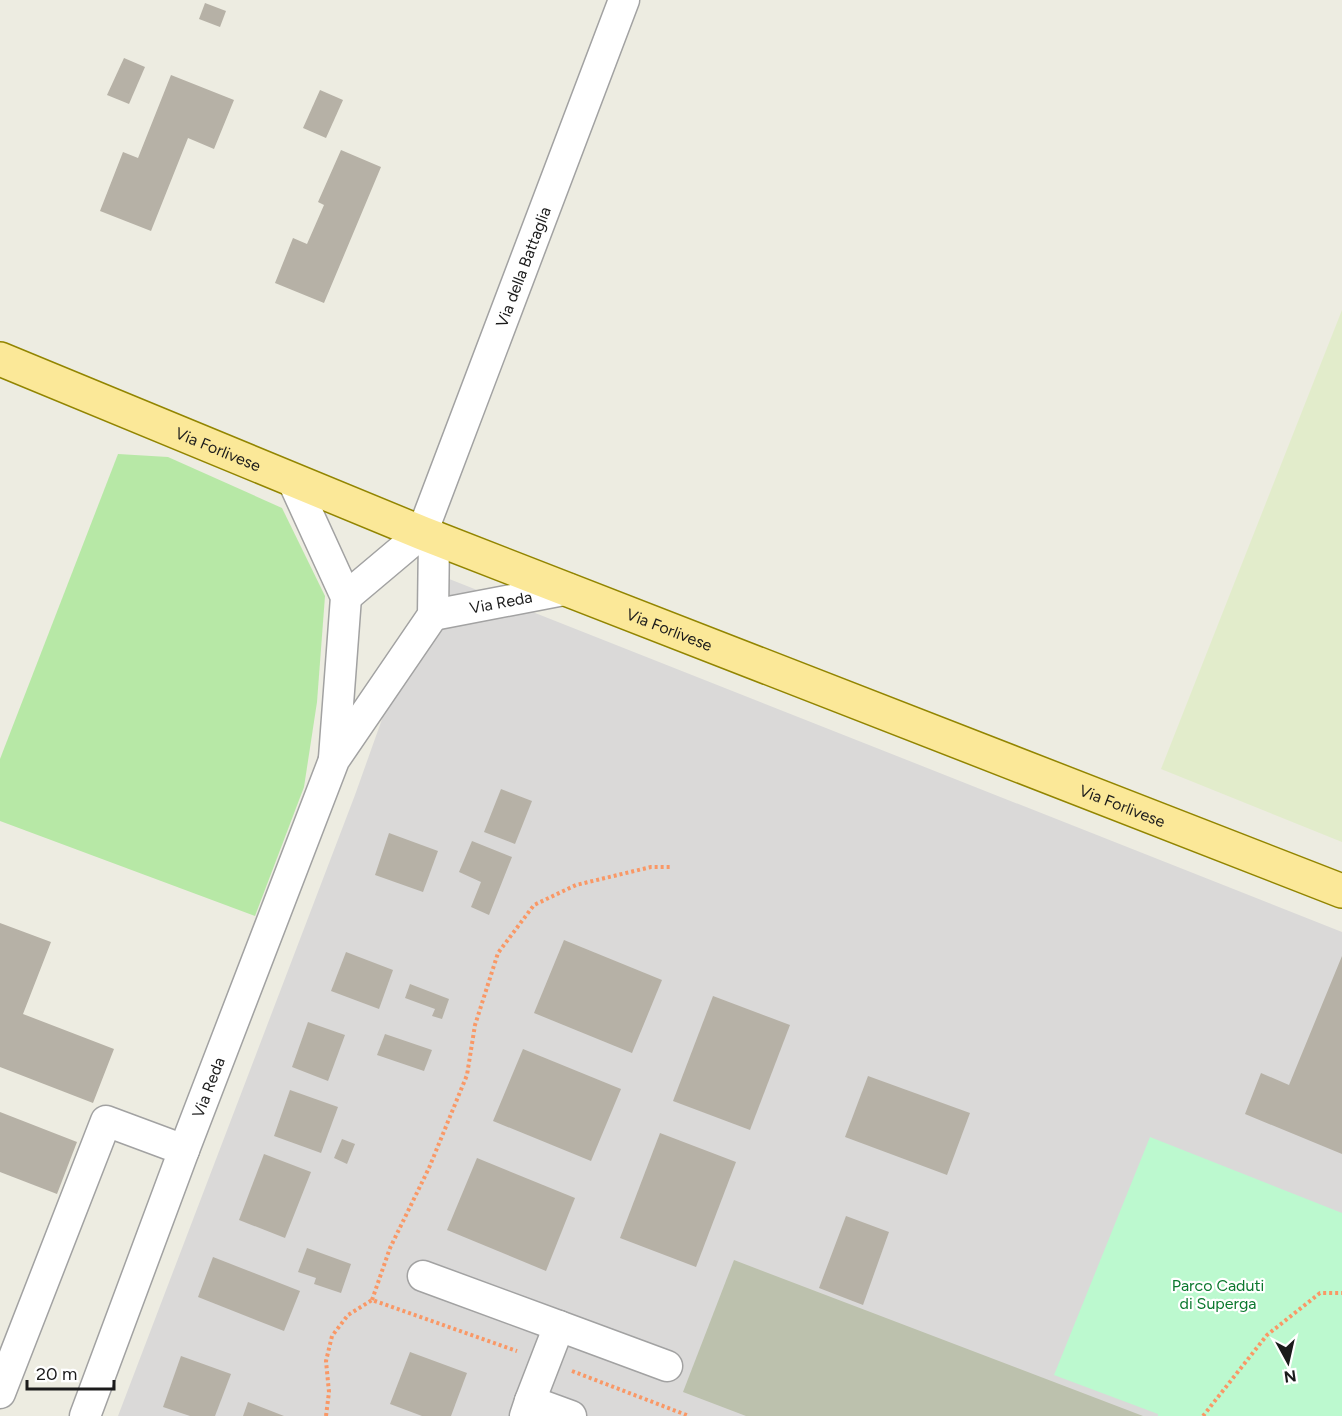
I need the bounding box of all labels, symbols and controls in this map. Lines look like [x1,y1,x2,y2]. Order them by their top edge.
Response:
street label: Via della Battaglia [492,204,555,330]
street label: Via Forlivese [172,423,264,476]
street label: Via Reda [468,587,534,618]
street label: Via Forlivese [624,604,715,655]
street label: Via Forlivese [1077,781,1168,831]
street label: Via Reda [188,1055,229,1120]
park label: Parco Caduti di Superga [1172,1276,1264,1313]
north arrow [1258,1332,1318,1392]
scale bar [27,1353,114,1391]
text: 20 m [36,1363,77,1385]
text: N [1283,1366,1297,1387]

